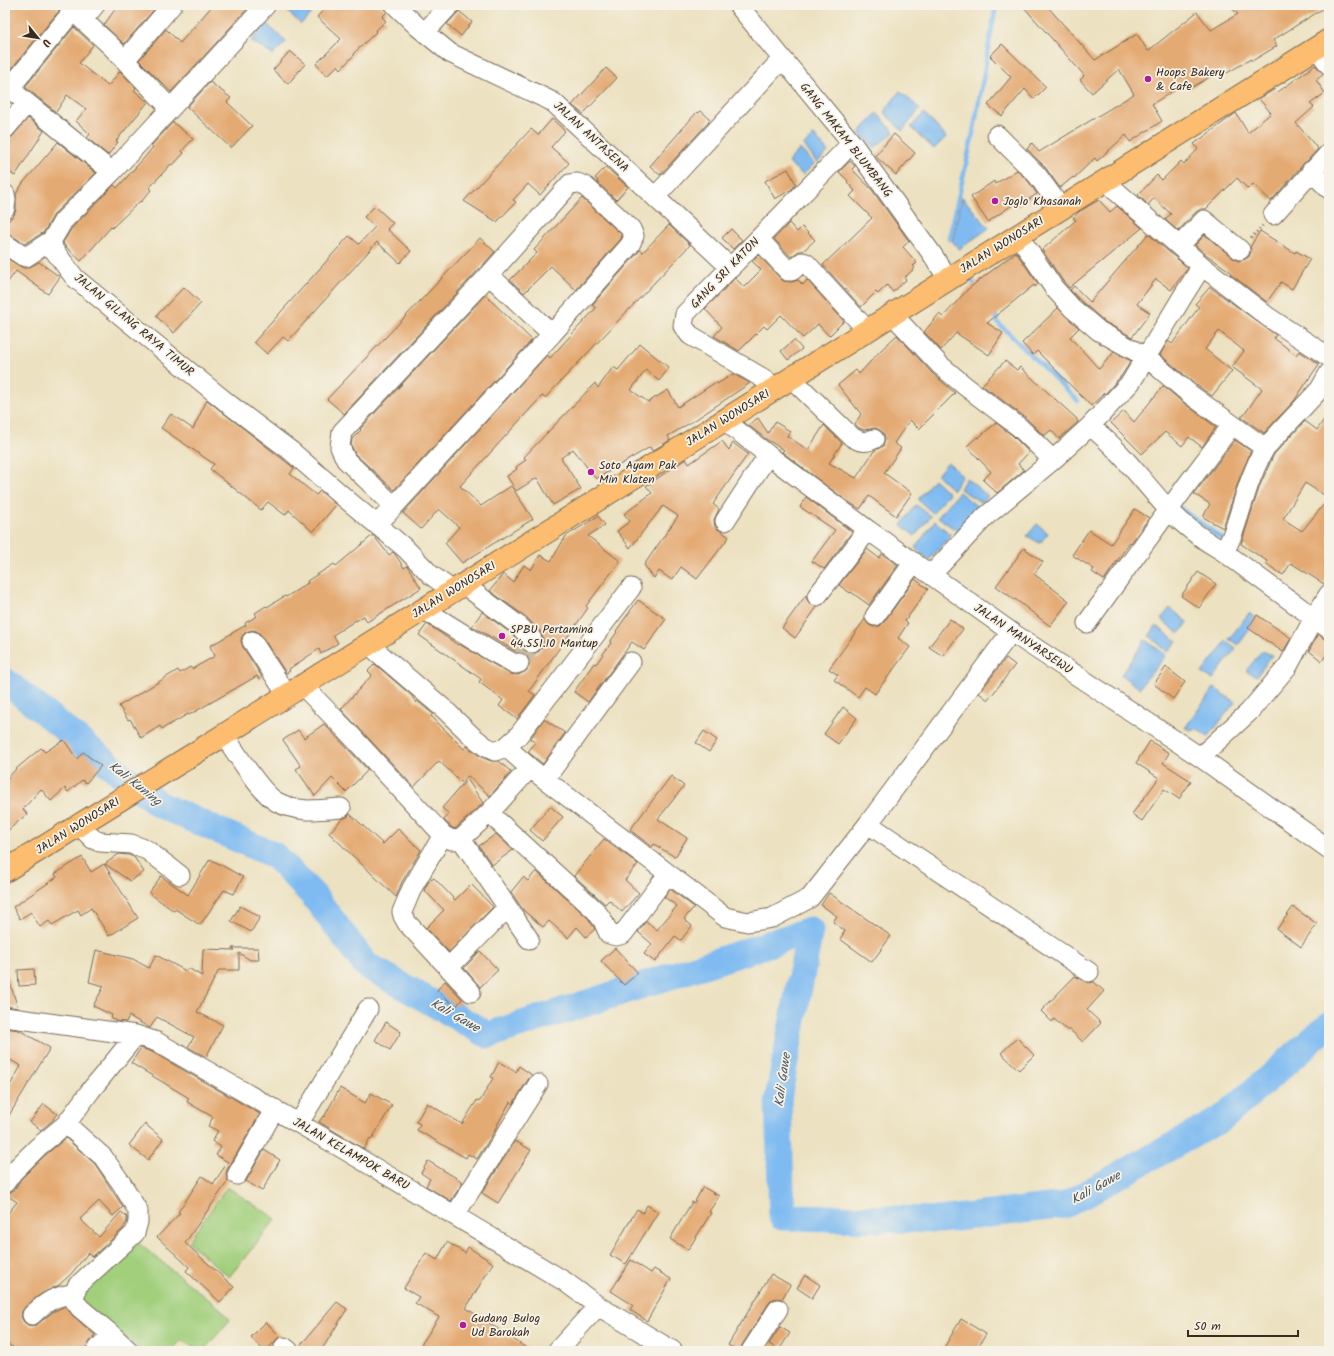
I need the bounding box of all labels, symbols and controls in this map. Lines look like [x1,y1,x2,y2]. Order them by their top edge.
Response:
north arrow [18,18,58,58]
text: U [36,35,55,50]
place label: Hoops Bakery & Cafe [1156,63,1225,96]
marker: Hoops Bakery & Cafe [1143,74,1153,84]
street label: GANG MAKAM BLUMBANG [795,78,897,202]
street label: JALAN ANTASENA [549,97,633,177]
place label: Joglo Khasanah [1003,192,1081,211]
marker: Joglo Khasanah [990,196,1000,206]
street label: JALAN WONOSARI [956,211,1048,279]
street label: GANG SRI KATON [686,233,764,313]
street label: JALAN GILANG RAYA TIMUR [70,269,198,381]
street label: JALAN WONOSARI [682,384,774,452]
place label: Soto Ayam Pak Min Klaten [599,456,677,489]
marker: Soto Ayam Pak Min Klaten [586,467,596,477]
street label: JALAN WONOSARI [408,556,500,624]
street label: JALAN MANYARSEWU [970,599,1076,679]
place label: SPBU Pertamina 44.551.10 Mantup [510,620,598,653]
marker: SPBU Pertamina 44.551.10 Mantup [497,631,507,641]
water label: Kali Kuning [104,757,167,812]
street label: JALAN WONOSARI [32,792,124,860]
water label: Kali Gawe [426,993,485,1039]
water label: Kali Gawe [769,1051,797,1108]
street label: JALAN KELAMPOK BARU [289,1113,413,1195]
water label: Kali Gawe [1067,1165,1126,1210]
place label: Gudang Bulog Ud Barokah [471,1309,540,1342]
scale bar [1188,1312,1298,1338]
text: 50 m [1194,1317,1221,1336]
marker: Gudang Bulog Ud Barokah [458,1320,468,1330]

